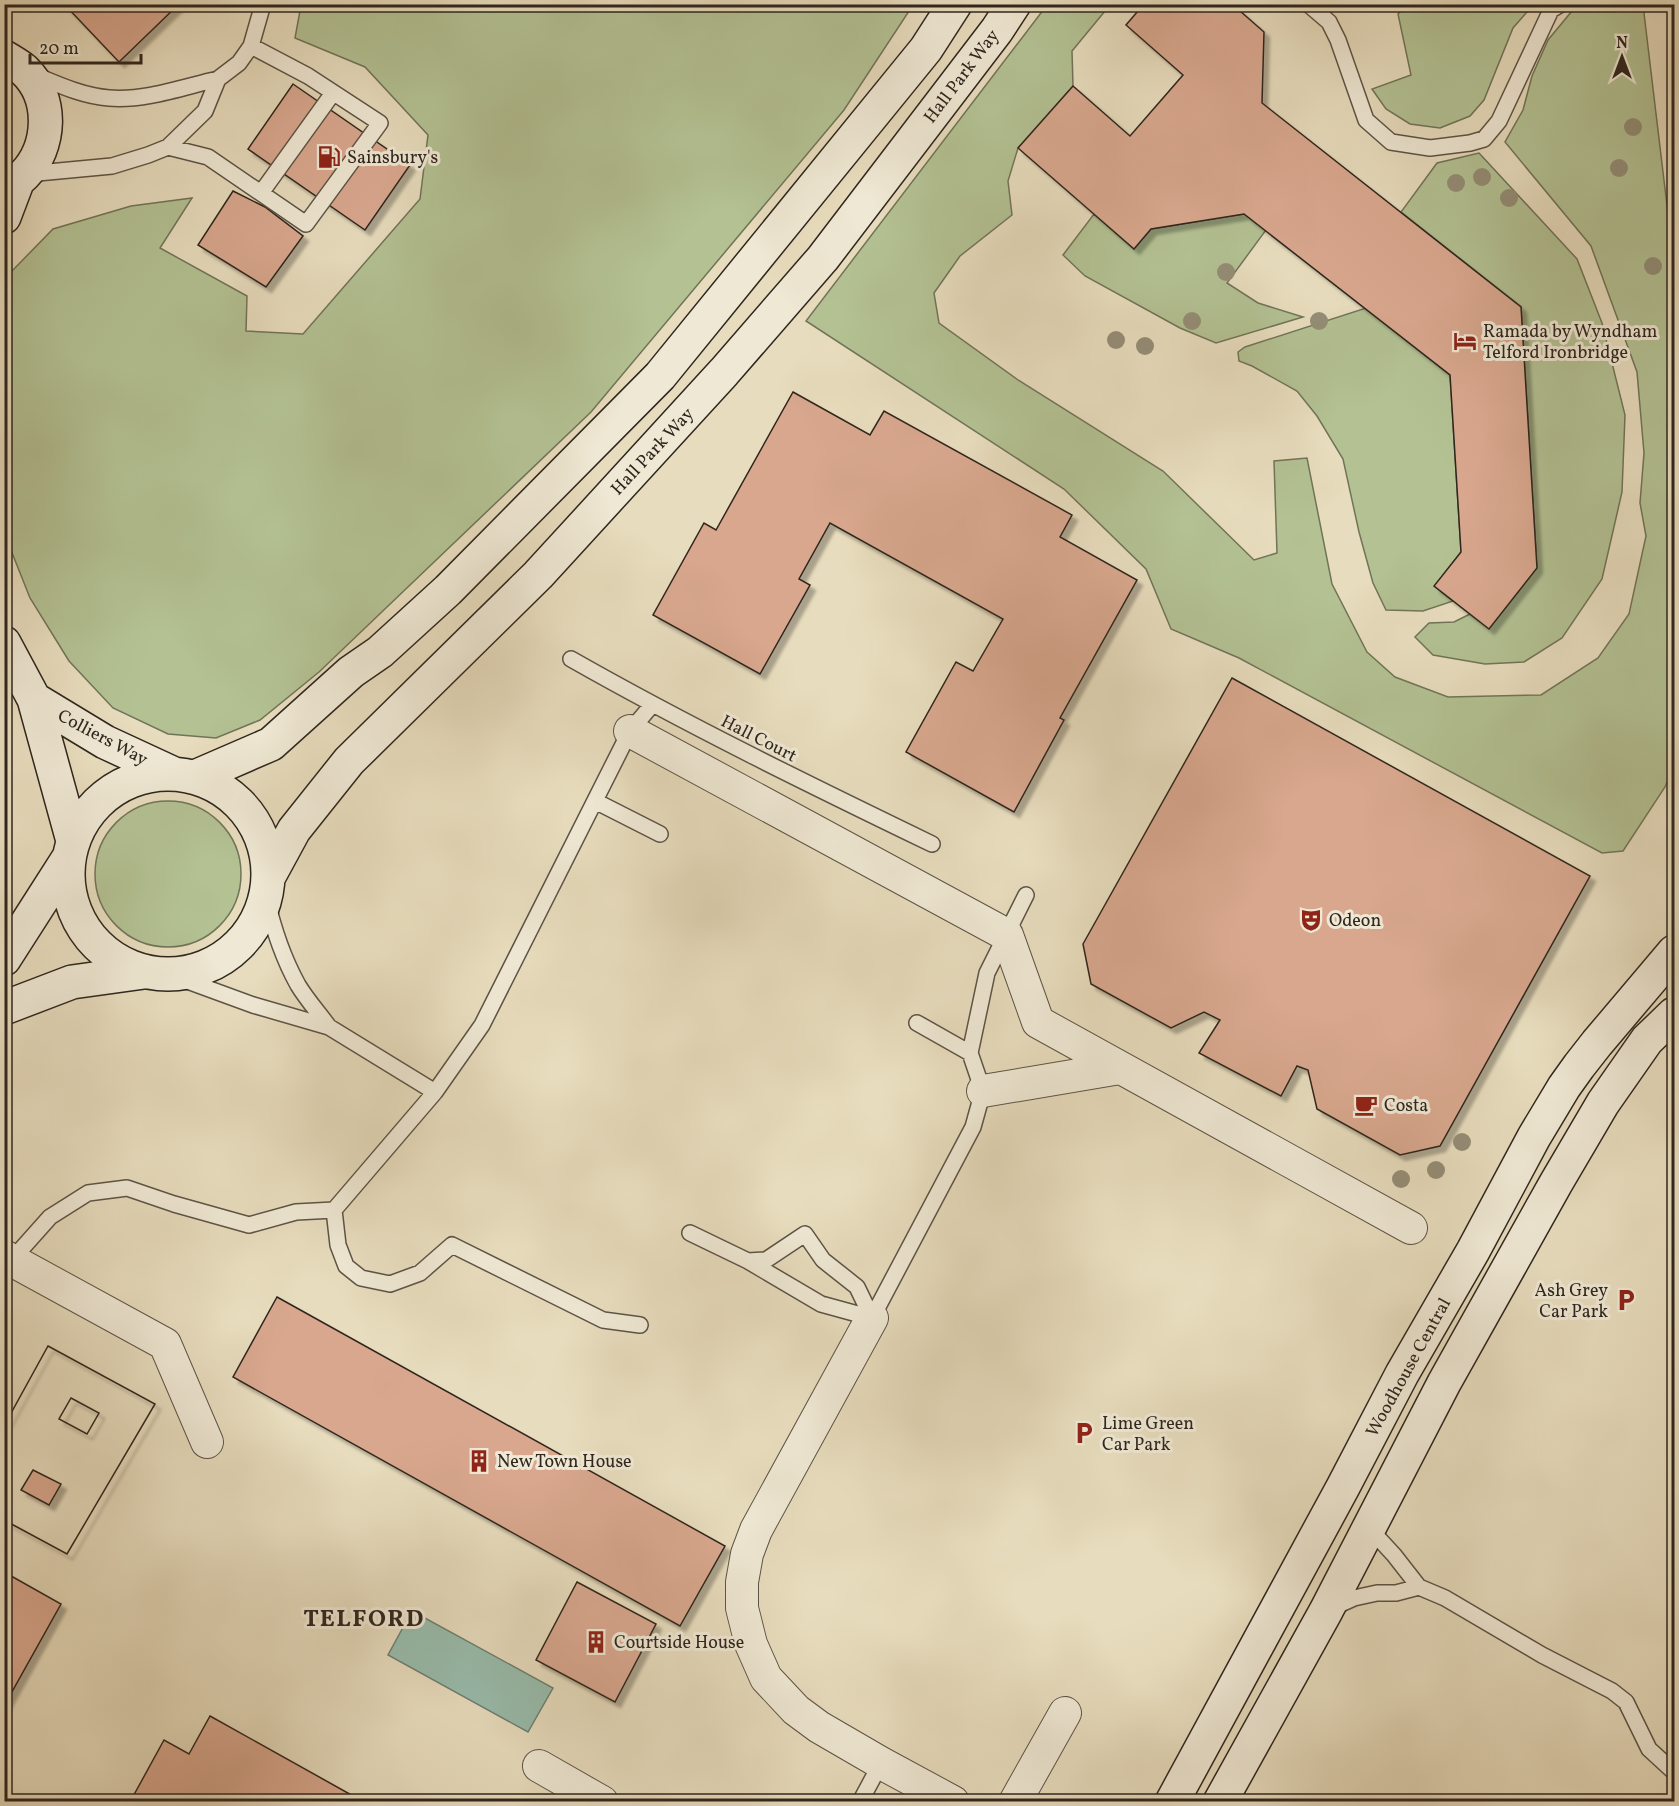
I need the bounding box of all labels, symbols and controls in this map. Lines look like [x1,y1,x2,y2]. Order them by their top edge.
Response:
street label: Hall Park Way [919,25,1006,129]
scale bar [30,27,141,65]
north arrow [1592,27,1652,87]
text: N [1616,33,1628,55]
text: 20 m [39,37,79,62]
fuel station icon: Sainsbury's [316,144,342,170]
place label: Sainsbury's [347,146,438,171]
place label: Ramada by Wyndham Telford Ironbridge [1483,320,1657,366]
hotel icon: Ramada by Wyndham Telford Ironbridge [1452,328,1478,354]
street label: Hall Park Way [606,402,700,501]
street label: Colliers Way [53,704,152,773]
street label: Hall Court [716,710,801,769]
theatre icon: Odeon [1298,907,1324,933]
place label: Odeon [1329,909,1381,934]
cafe icon: Costa [1353,1092,1379,1118]
place label: Costa [1384,1094,1428,1119]
place label: Ash Grey Car Park [1535,1279,1608,1325]
parking icon: Ash Grey Car Park [1613,1287,1639,1313]
street label: Woodhouse Central [1361,1294,1458,1442]
place label: Lime Green Car Park [1102,1412,1194,1458]
parking icon: Lime Green Car Park [1071,1420,1097,1446]
building icon: New Town House [466,1448,492,1474]
place label: New Town House [497,1450,632,1475]
district label: TELFORD [303,1603,425,1637]
building icon: Courtside House [583,1629,609,1655]
place label: Courtside House [614,1631,744,1656]

